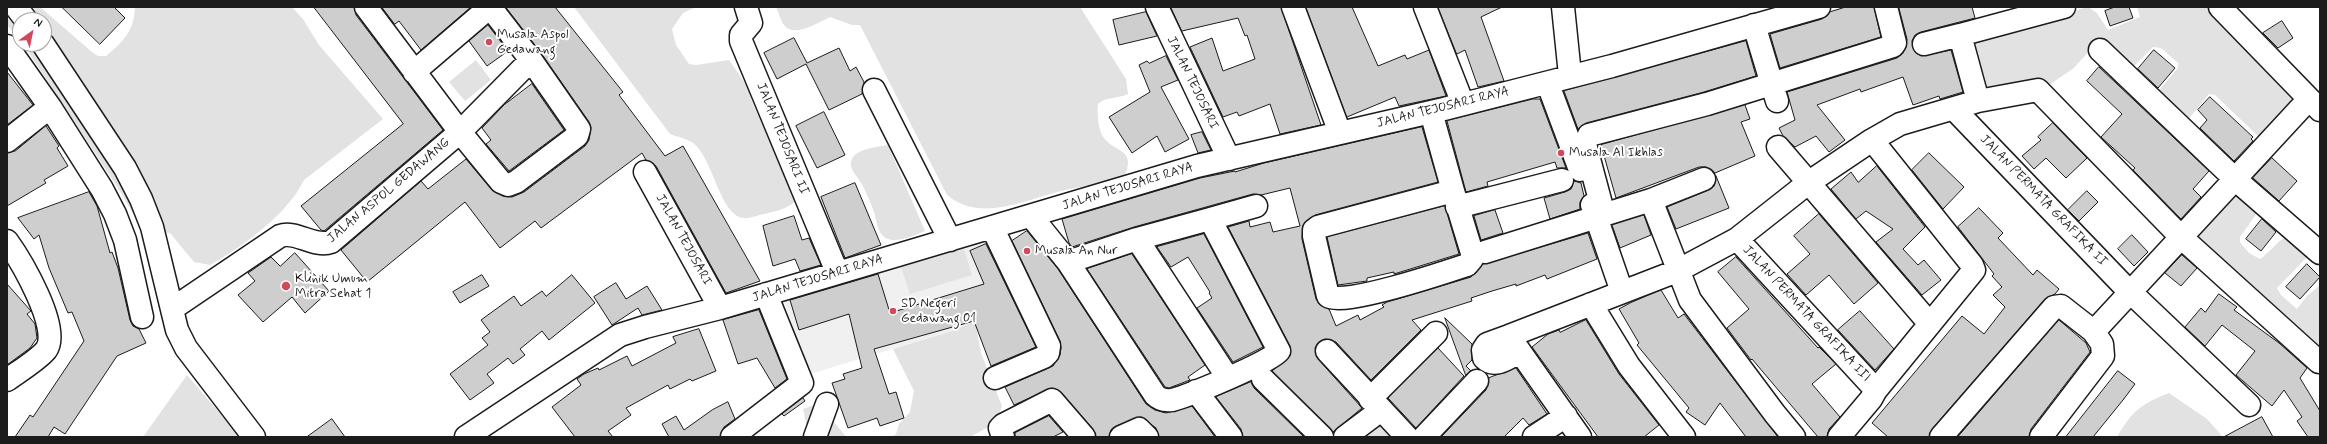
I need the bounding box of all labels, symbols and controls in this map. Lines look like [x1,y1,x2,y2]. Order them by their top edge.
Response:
north arrow [12,12,52,52]
text: N [31,15,45,31]
place label: Musala Aspol Gedawang [497,27,568,58]
street label: JALAN TEJOSARI [1163,34,1221,132]
marker: Musala Aspol Gedawang [484,37,494,47]
street label: JALAN TEJOSARI II [752,81,812,197]
street label: JALAN TEJOSARI RAYA [1375,84,1511,132]
street label: JALAN PERMATA GRAFIKA II [1976,132,2110,270]
street label: JALAN ASPOL GEDAWANG [325,135,453,247]
place label: Musala Al Ikhlas [1569,145,1663,161]
marker: Musala Al Ikhlas [1556,148,1566,158]
street label: JALAN TEJOSARI RAYA [1061,160,1195,214]
street label: JALAN TEJOSARI [651,192,715,288]
place label: Musala An Nur [1035,243,1117,259]
street label: JALAN PERMATA GRAFIKA III [1739,243,1873,385]
marker: Musala An Nur [1022,246,1032,256]
street label: JALAN TEJOSARI RAYA [751,252,885,306]
place label: Klinik Umum Mitra Sehat 1 [295,271,371,302]
marker: Klinik Umum Mitra Sehat 1 [280,280,292,292]
place label: SD Negeri Gedawang 01 [901,296,976,327]
marker: SD Negeri Gedawang 01 [888,306,898,316]

